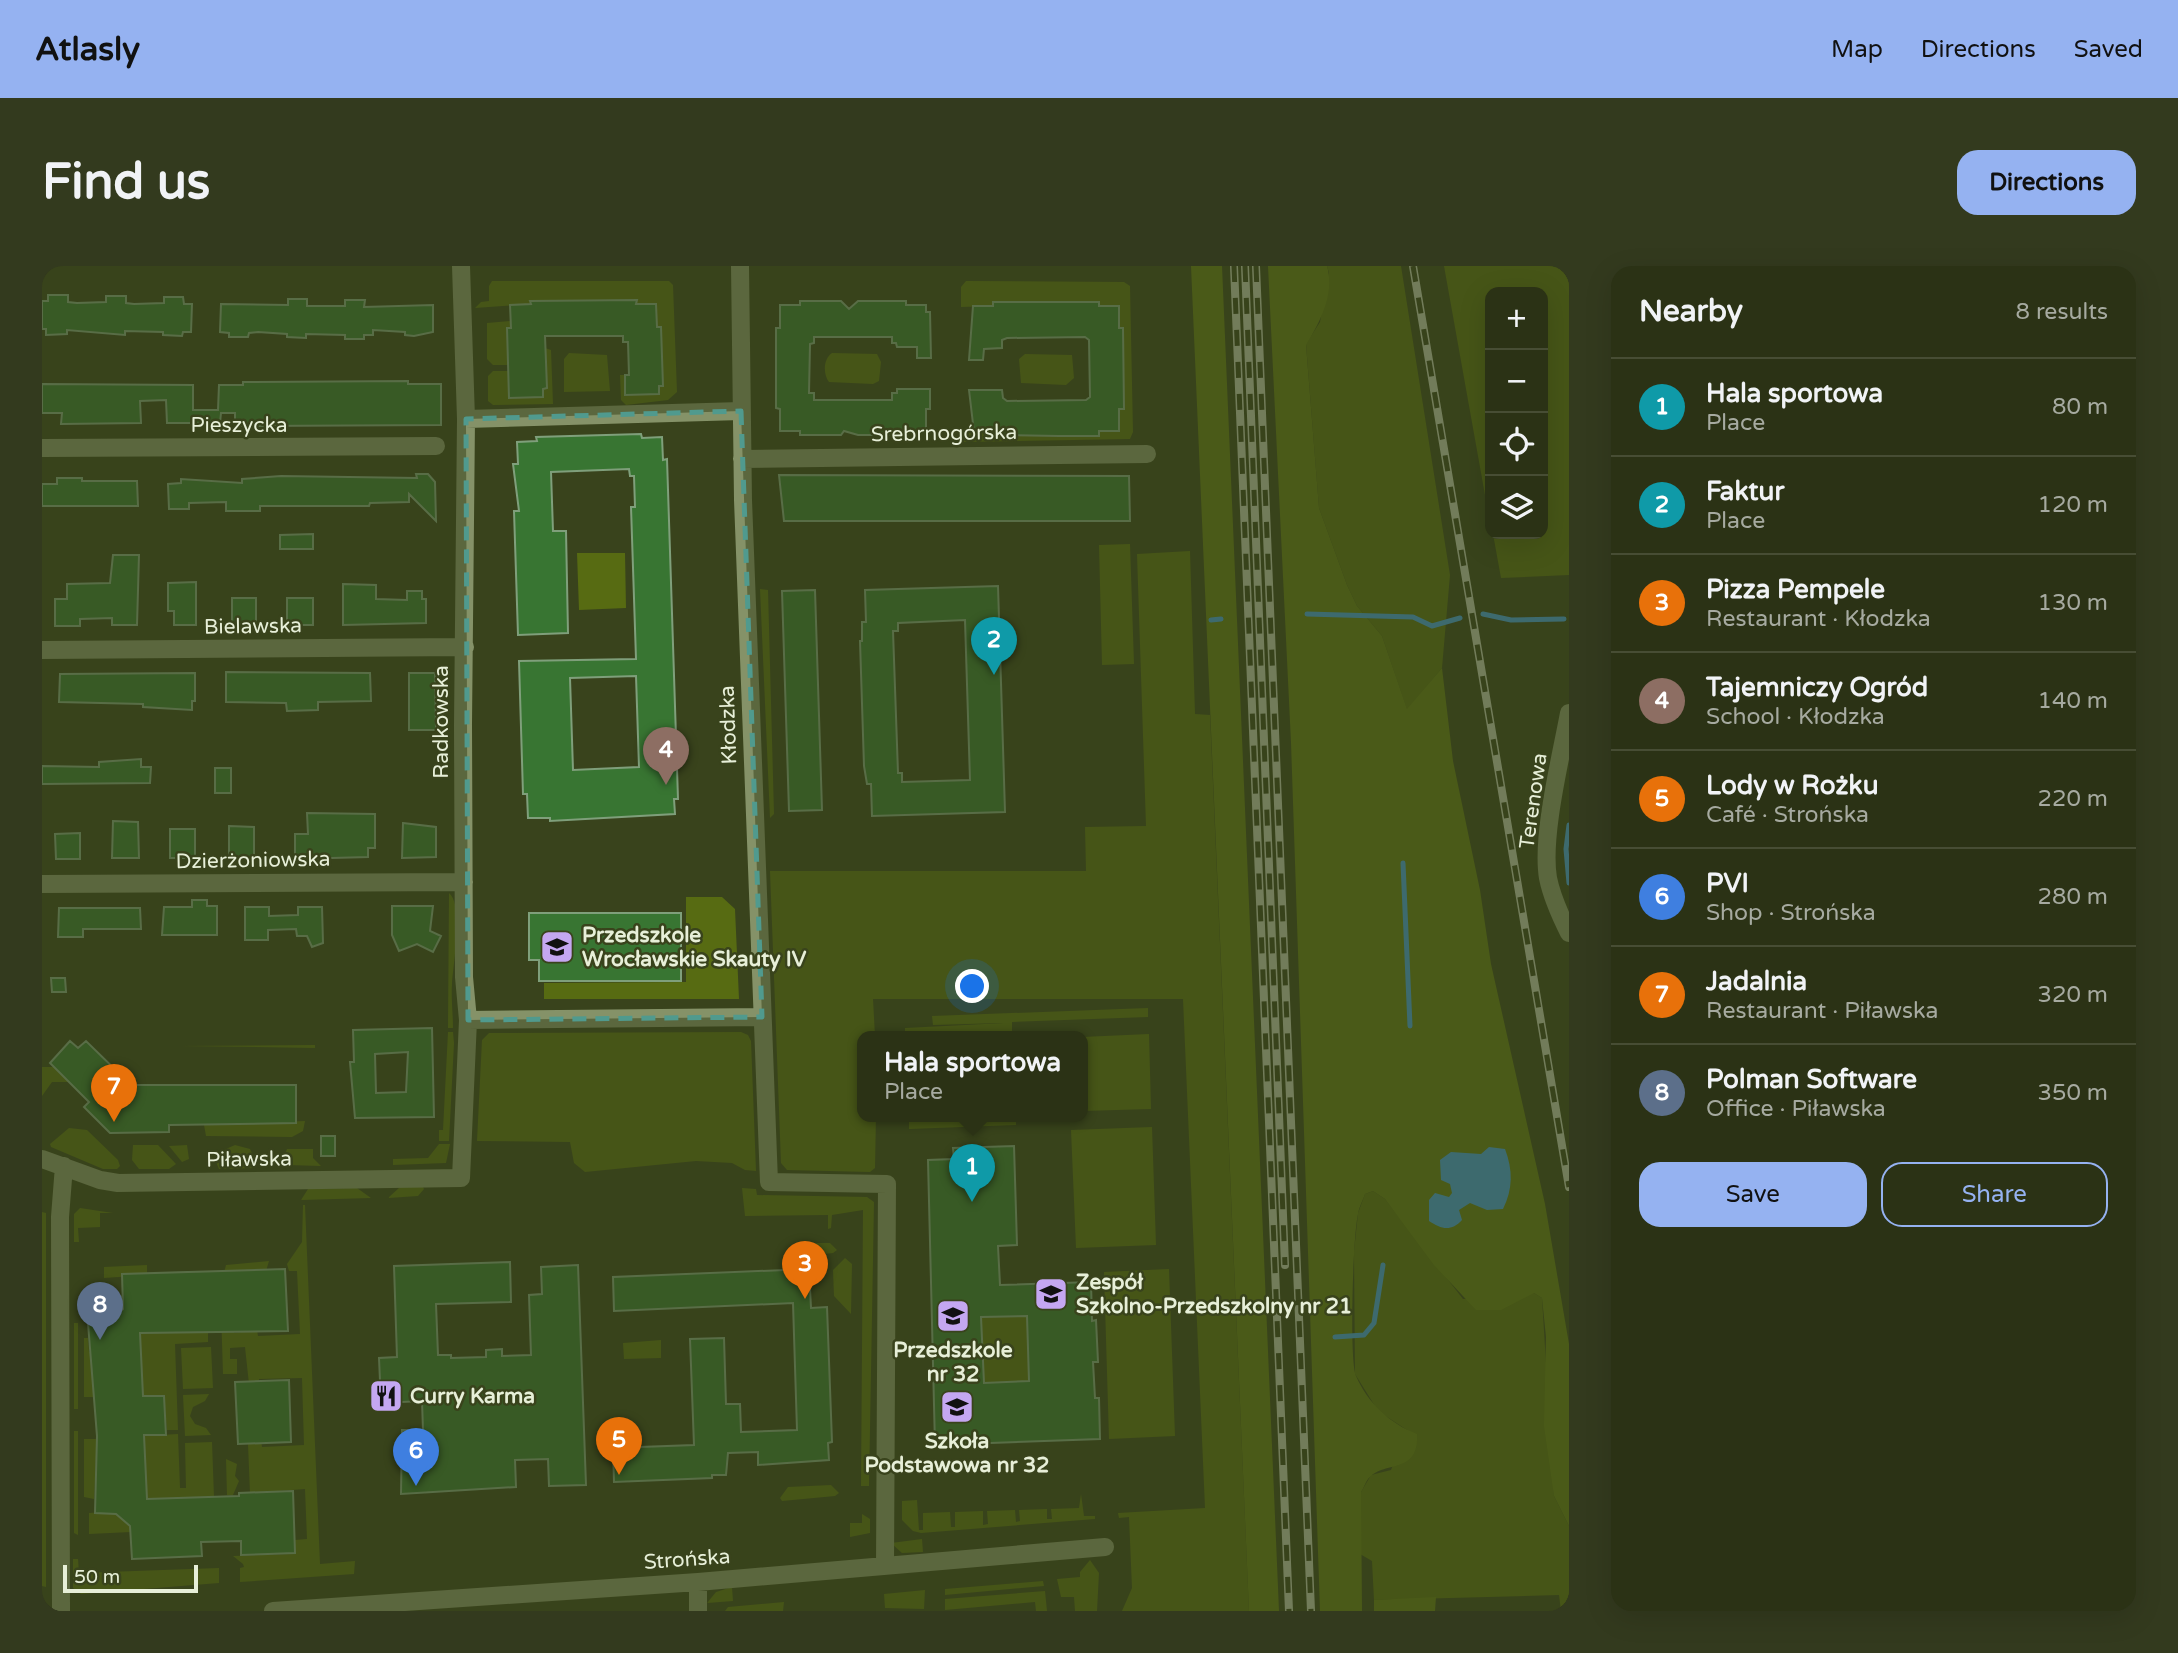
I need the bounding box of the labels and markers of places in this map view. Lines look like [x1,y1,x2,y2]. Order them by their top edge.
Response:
pin: 2 [971,617,1017,675]
pin: 4 [643,727,689,785]
place label: Przedszkole Wrocławskie Skauty IV [582,923,807,972]
school or university icon: Przedszkole Wrocławskie Skauty IV [538,928,576,966]
pin: 7 [91,1064,137,1122]
pin: 1 [949,1144,995,1202]
pin: 3 [782,1241,828,1299]
place label: Zespół Szkolno-Przedszkolny nr 21 [1076,1270,1352,1319]
school or university icon: Zespół Szkolno-Przedszkolny nr 21 [1032,1275,1070,1313]
pin: 8 [77,1282,123,1340]
school or university icon: Przedszkole nr 32 [934,1297,972,1335]
place label: Przedszkole nr 32 [893,1338,1013,1387]
restaurant icon: Curry Karma [367,1377,405,1415]
place label: Curry Karma [410,1384,535,1409]
school or university icon: Szkoła Podstawowa nr 32 [938,1388,976,1426]
pin: 5 [596,1417,642,1475]
pin: 6 [393,1428,439,1486]
place label: Szkoła Podstawowa nr 32 [864,1429,1050,1478]

